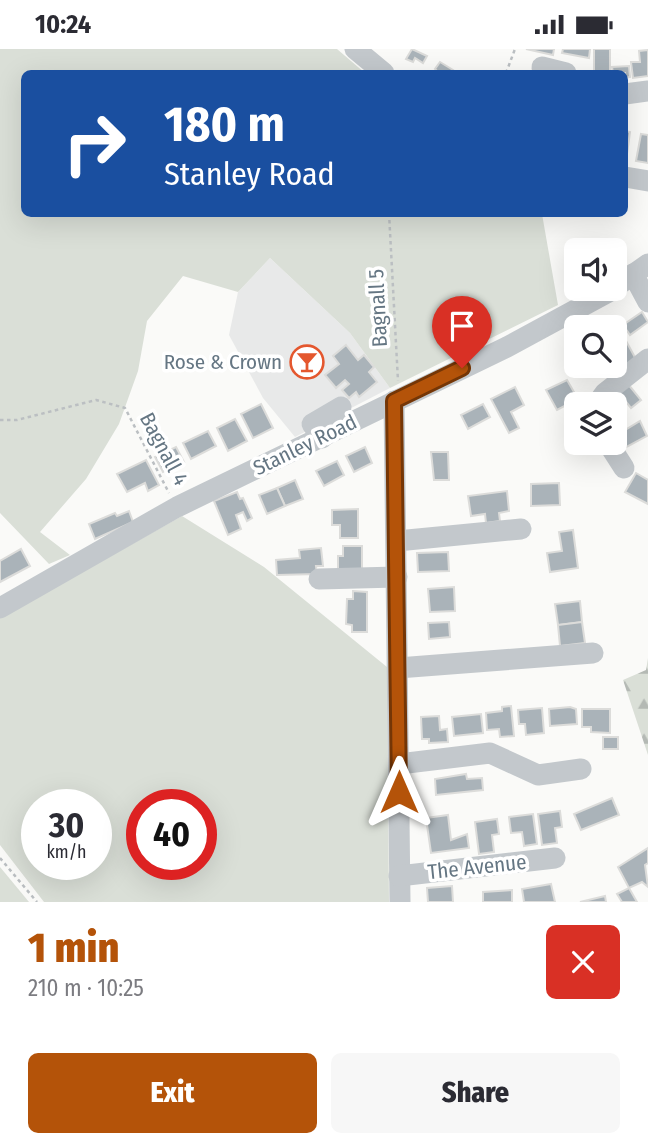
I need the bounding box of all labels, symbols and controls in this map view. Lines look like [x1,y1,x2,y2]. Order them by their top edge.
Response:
text: 10:24 [35,9,91,40]
text: 180 m [164,95,285,154]
icon: right [49,98,140,189]
text: Stanley Road [164,155,335,193]
map controls [564,238,627,455]
button: sound [564,238,627,301]
street label: Bagnall 5 [363,268,393,348]
pin [432,296,492,368]
icon: arrive [443,307,481,345]
button: search [564,315,627,378]
bar icon: Rose & Crown [288,343,326,381]
place label: Rose & Crown [164,349,282,375]
button: layers [564,392,627,455]
street label: Bagnall 4 [134,408,194,490]
street label: Stanley Road [249,409,361,481]
position arrow [362,755,436,829]
speed limit sign: 40 [126,789,217,880]
text: 30 [49,804,84,846]
text: km/h [46,841,87,863]
street label: The Avenue [426,849,528,885]
text: 1 min [28,923,119,973]
button: close [546,925,620,999]
text: 210 m · 10:25 [28,974,144,1002]
button: Exit [28,1053,317,1133]
button: Share [331,1053,620,1133]

